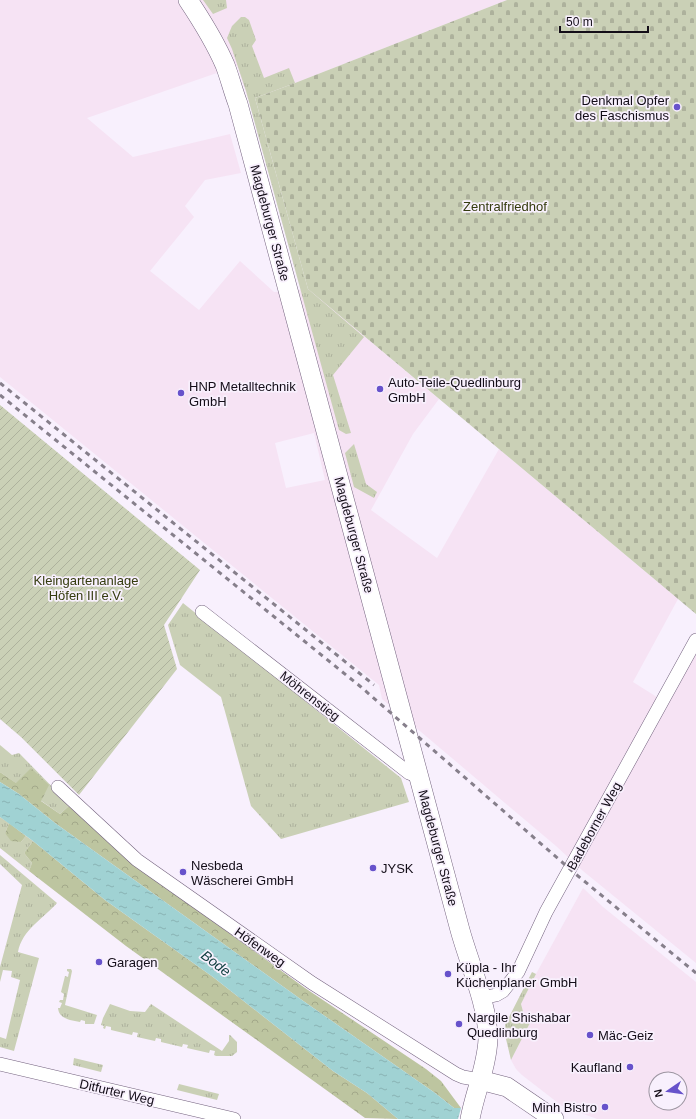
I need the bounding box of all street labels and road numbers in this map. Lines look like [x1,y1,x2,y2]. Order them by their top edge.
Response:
street label: Magdeburger Straße [247,163,293,283]
street label: Magdeburger Straße [331,475,377,595]
street label: Möhrenstieg [277,668,343,724]
street label: Badeborner Weg [564,779,624,873]
street label: Magdeburger Straße [415,788,461,908]
street label: Höfenweg [232,924,288,970]
street label: Ditfurter Weg [78,1076,156,1108]

